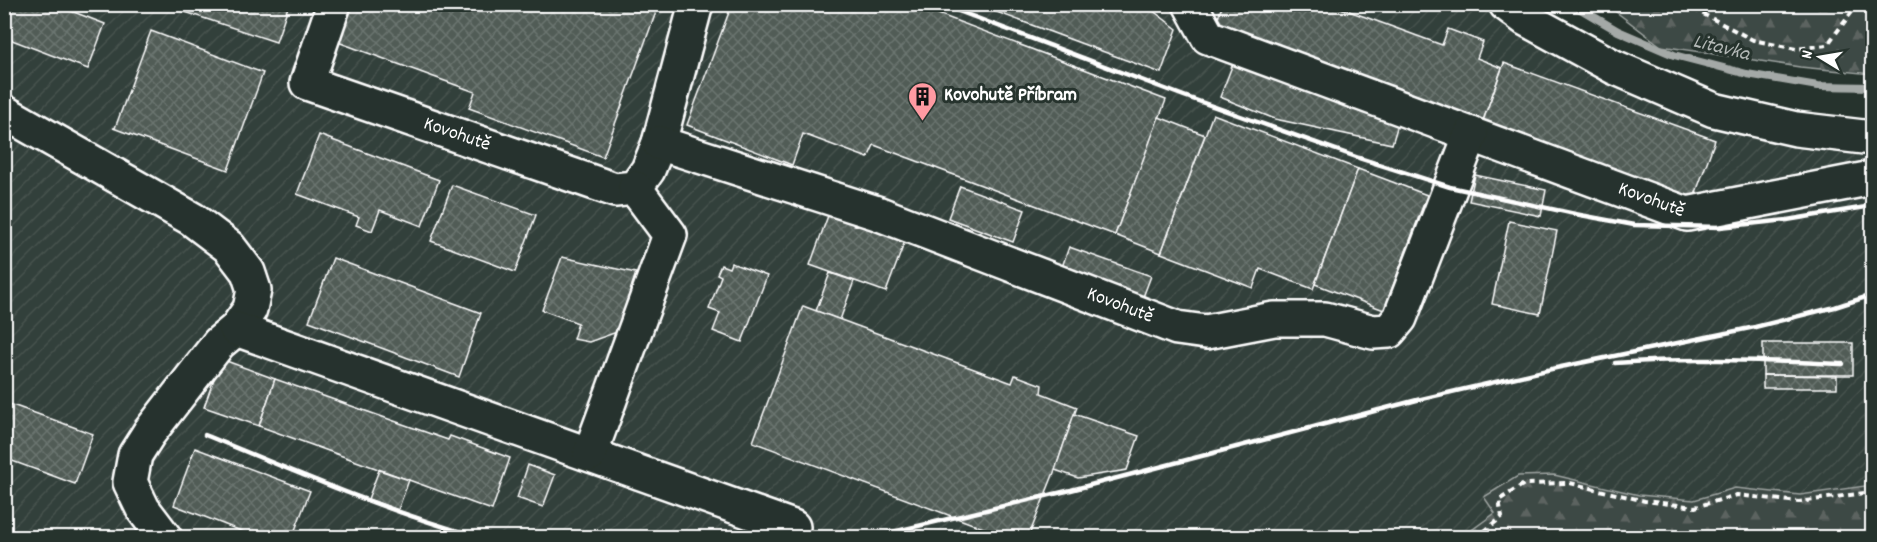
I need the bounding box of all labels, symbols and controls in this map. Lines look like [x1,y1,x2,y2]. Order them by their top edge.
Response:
north arrow [1790,27,1850,87]
water label: Litavka [1690,28,1754,71]
text: N [1796,48,1820,61]
building icon: Kovohutě Příbram [907,80,939,122]
place label: Kovohutě Příbram [944,82,1077,110]
street label: Kovohutě [419,110,494,160]
street label: Kovohutě [1614,176,1688,226]
street label: Kovohutě [1082,281,1157,332]

